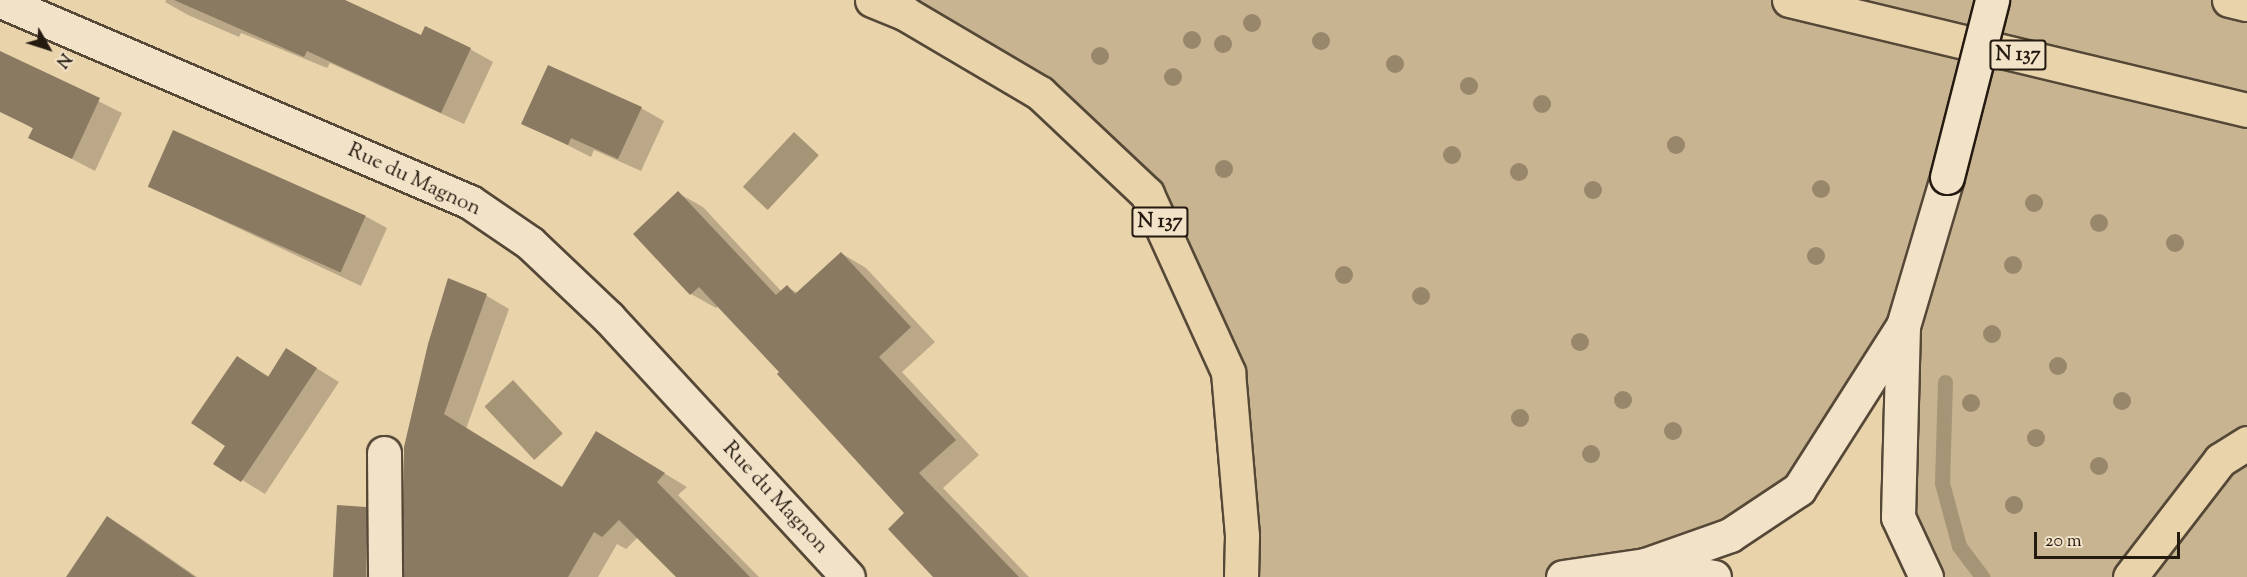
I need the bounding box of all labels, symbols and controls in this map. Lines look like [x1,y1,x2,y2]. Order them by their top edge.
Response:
north arrow [18,18,78,78]
road number: N 137 [1988,38,2048,72]
text: N [49,47,75,72]
street label: Rue du Magnon [343,138,485,222]
road number: N 137 [1130,205,1190,239]
street label: Rue du Magnon [717,437,833,559]
scale bar [2037,520,2182,558]
text: 20 m [2045,529,2082,555]

